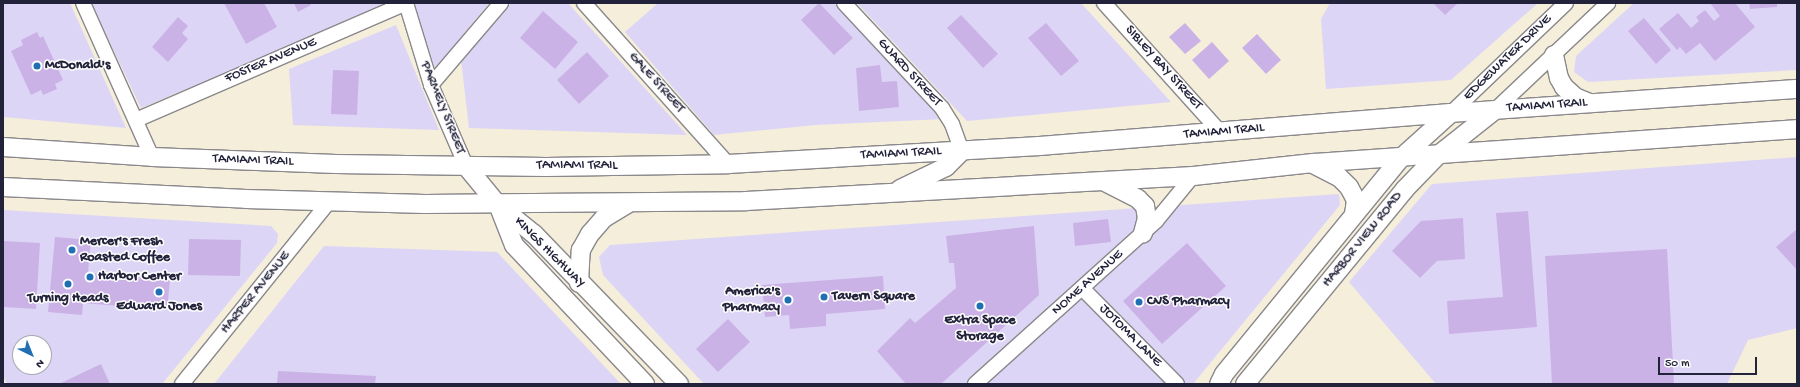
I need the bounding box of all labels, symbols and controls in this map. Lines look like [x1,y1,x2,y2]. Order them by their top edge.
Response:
street label: EDGEWATER DRIVE [1460,11,1556,105]
street label: SIBLEY BAY STREET [1121,22,1205,114]
street label: FOSTER AVENUE [223,34,319,88]
street label: GUARD STREET [873,35,945,111]
street label: GALE STREET [624,49,688,117]
place label: McDonald's [45,58,110,74]
street label: PARMELY STREET [416,59,468,157]
marker: McDonald's [32,61,42,71]
street label: TAMIAMI TRAIL [1506,95,1588,117]
street label: TAMIAMI TRAIL [1183,120,1265,144]
street label: TAMIAMI TRAIL [860,143,942,165]
street label: TAMIAMI TRAIL [212,151,294,171]
street label: TAMIAMI TRAIL [537,158,617,174]
street label: HARBOR VIEW ROAD [1319,189,1407,291]
street label: KINGS HIGHWAY [510,214,588,292]
place label: Mercer's Fresh Roasted Coffee [80,234,170,266]
marker: Mercer's Fresh Roasted Coffee [67,245,77,255]
street label: NOME AVENUE [1049,247,1127,319]
street label: HARPER AVENUE [218,248,294,338]
place label: Harbor Center [98,269,181,285]
marker: Harbor Center [85,272,95,282]
marker: Turning Heads [63,279,73,289]
place label: America's Pharmacy [723,284,780,316]
marker: Edward Jones [154,287,164,297]
place label: Tavern Square [832,289,915,305]
place label: Turning Heads [28,291,108,307]
marker: Tavern Square [819,292,829,302]
place label: CVS Pharmacy [1147,294,1230,310]
marker: America's Pharmacy [783,295,793,305]
marker: CVS Pharmacy [1134,297,1144,307]
place label: Edward Jones [116,299,202,315]
marker: Extra Space Storage [975,301,985,311]
street label: JOTOMA LANE [1095,301,1165,371]
place label: Extra Space Storage [945,313,1015,346]
north arrow [12,335,52,375]
scale bar [1660,349,1759,375]
text: N [33,356,46,370]
text: 50 m [1665,357,1690,371]

